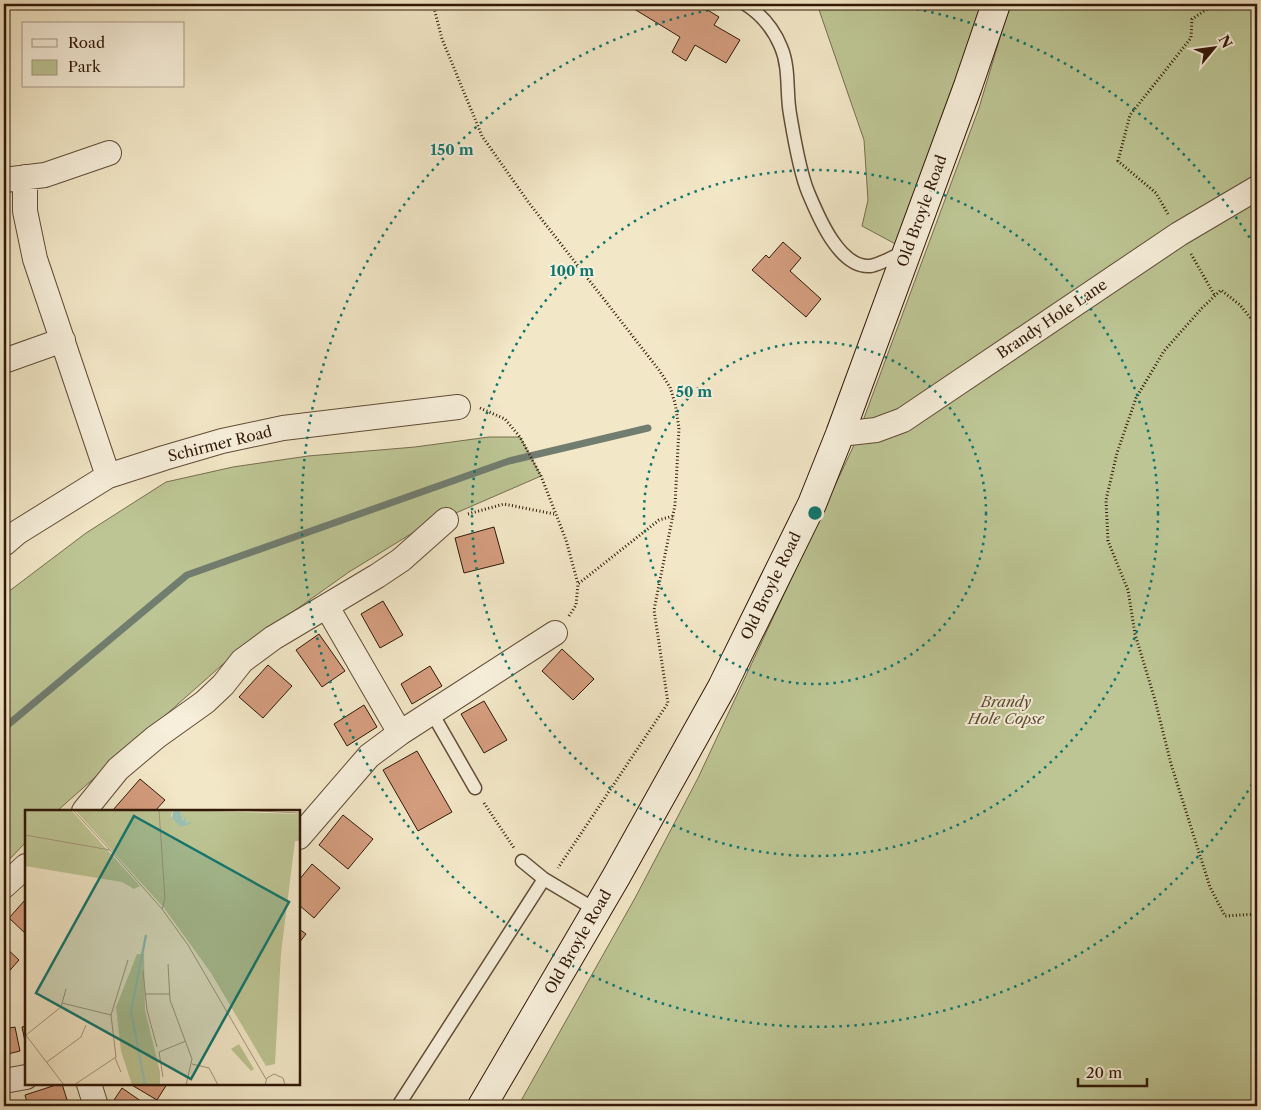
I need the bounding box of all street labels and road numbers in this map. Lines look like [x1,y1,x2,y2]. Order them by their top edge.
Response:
street label: Old Broyle Road [893,152,951,269]
street label: Brandy Hole Lane [993,275,1110,363]
street label: Schirmer Road [166,421,274,466]
street label: Old Broyle Road [736,529,805,643]
street label: Old Broyle Road [540,886,615,997]

